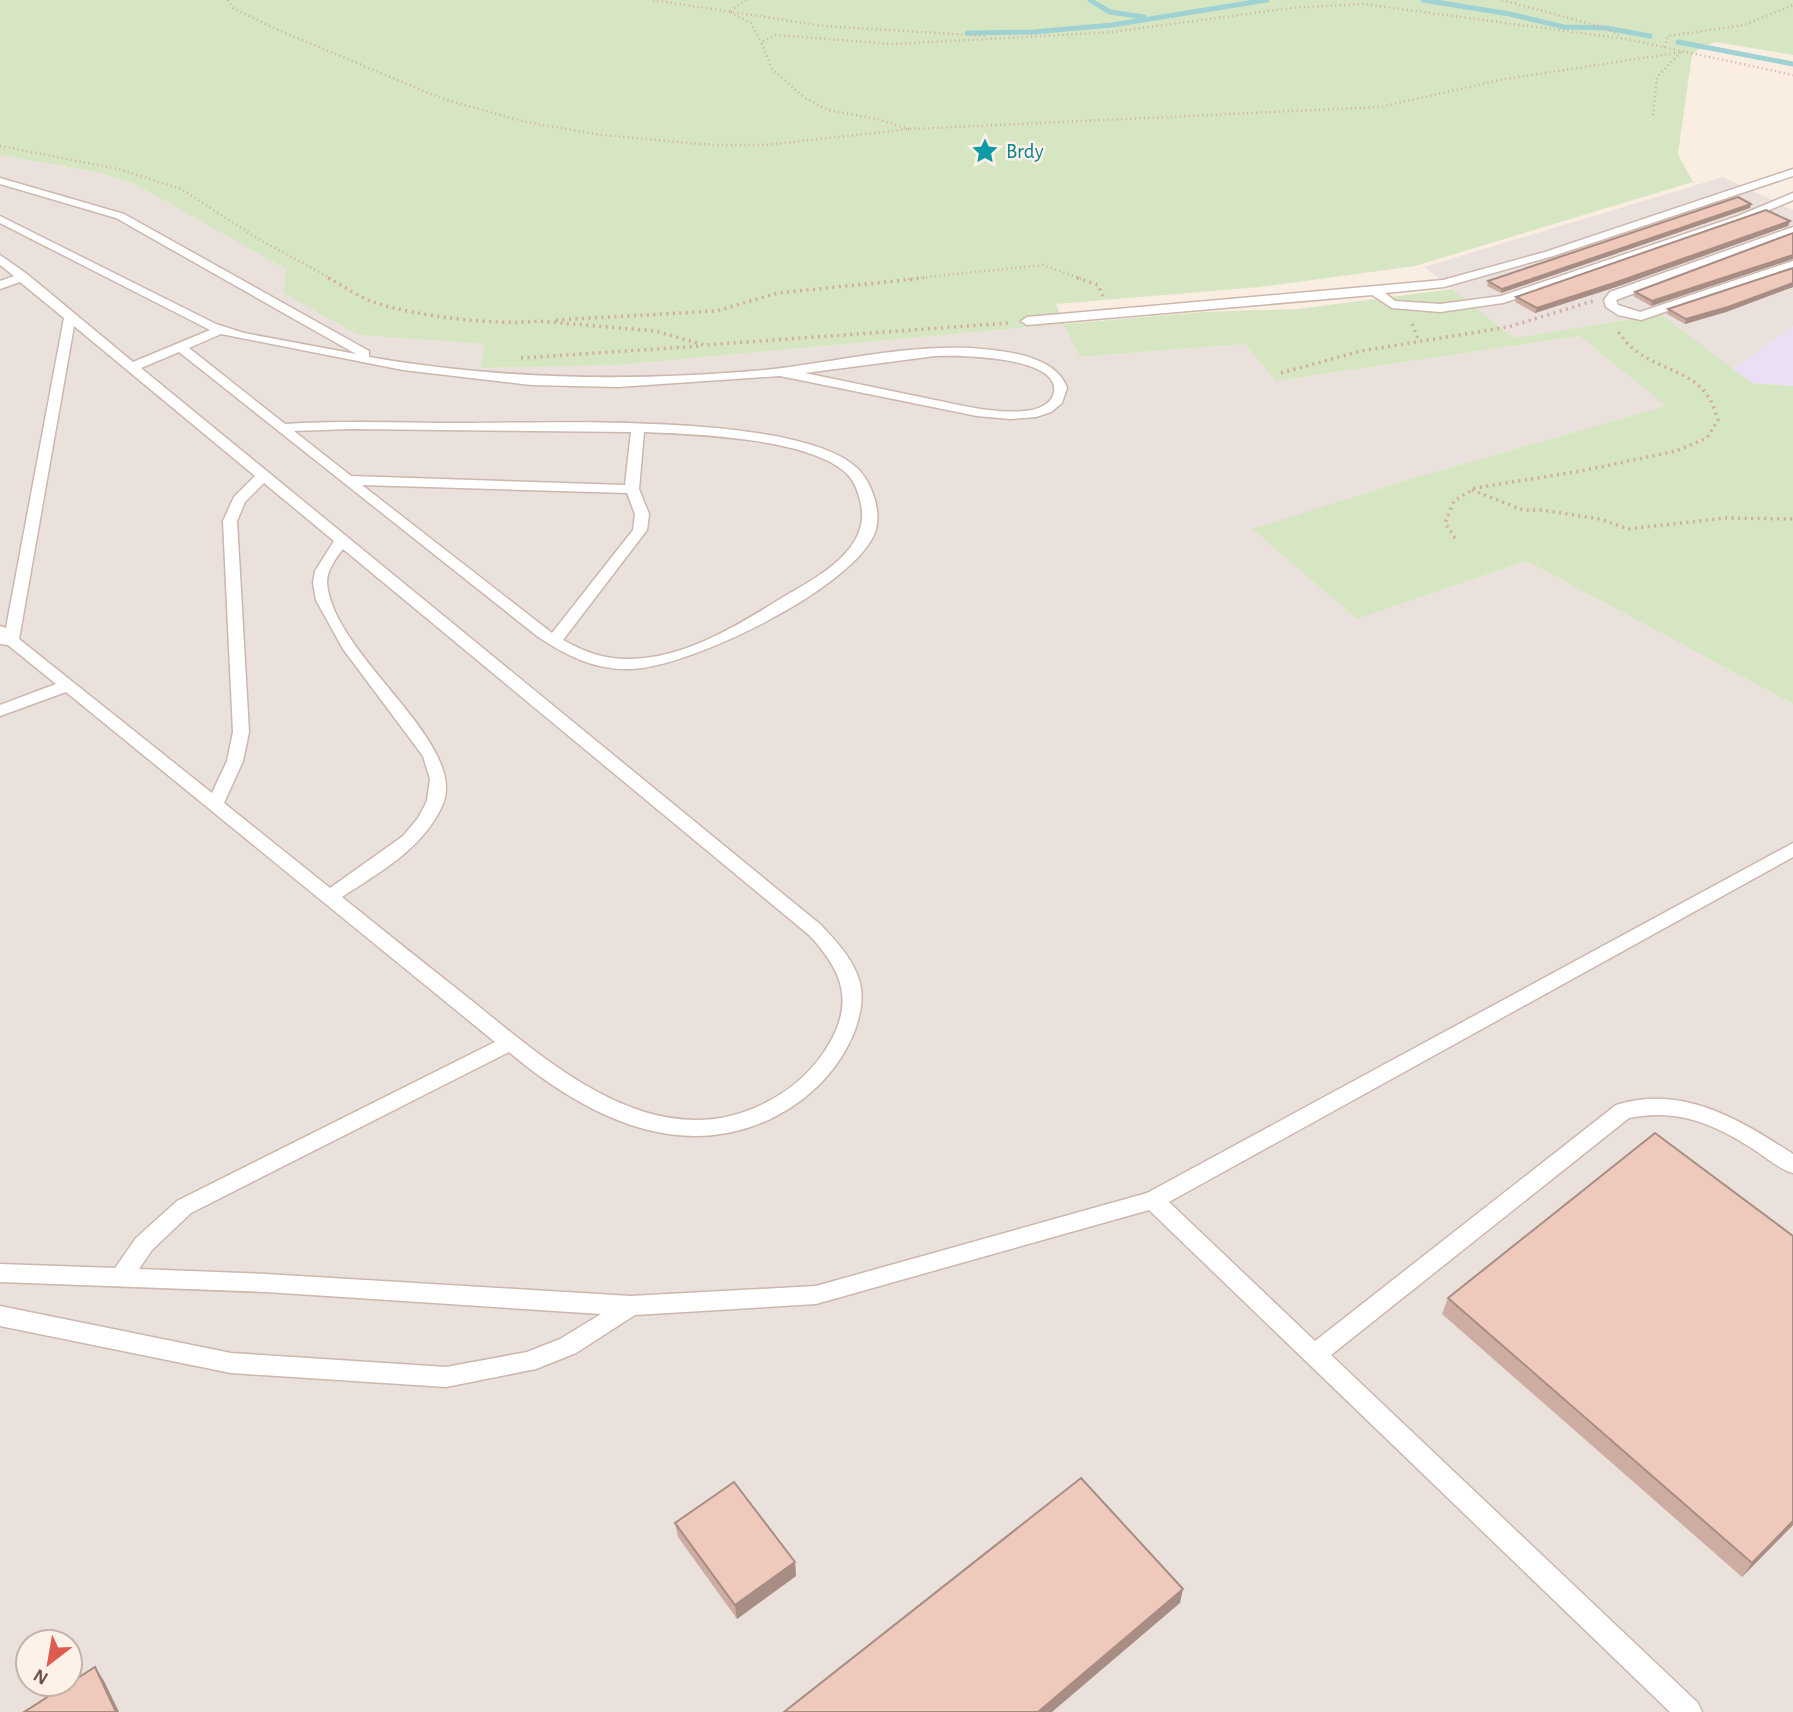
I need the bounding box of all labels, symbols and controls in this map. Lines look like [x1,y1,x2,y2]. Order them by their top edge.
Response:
place icon: Brdy [970,136,1000,166]
place label: Brdy [1006,141,1044,162]
north arrow [14,1628,84,1698]
text: N [30,1665,52,1688]

